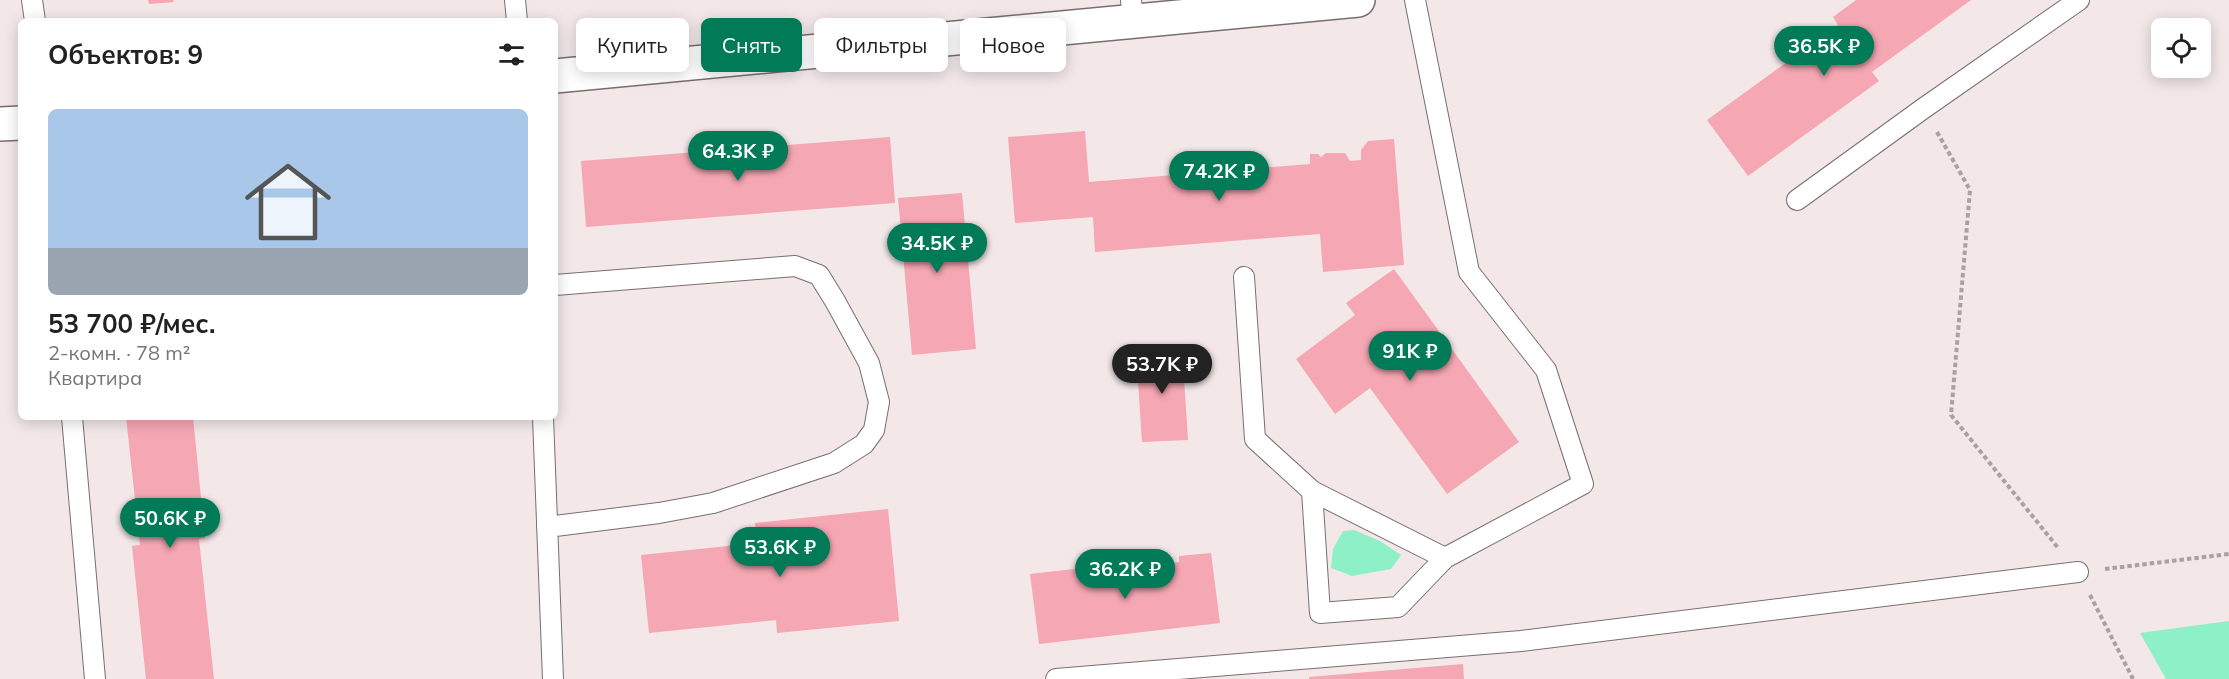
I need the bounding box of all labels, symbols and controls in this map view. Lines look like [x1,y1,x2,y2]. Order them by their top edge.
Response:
chip: Купить [576,18,689,72]
chip: Снять [701,18,802,72]
chip: Фильтры [814,18,948,72]
chip: Новое [960,18,1066,72]
map controls [2151,18,2211,78]
button: locate [2151,18,2211,78]
pin: 36.5K ₽ [1769,26,1879,77]
text: 36.5K ₽ [1788,33,1860,58]
text: Объектов: 9 [48,38,203,71]
icon: filters [495,38,528,71]
pin: 64.3K ₽ [683,131,793,182]
text: 64.3K ₽ [702,138,774,163]
icon: home [234,148,342,256]
pin: 74.2K ₽ [1164,151,1274,202]
text: 74.2K ₽ [1183,158,1255,183]
pin: 34.5K ₽ [882,223,992,274]
text: 34.5K ₽ [901,230,973,255]
text: 53 700 ₽/мес. [48,307,215,340]
pin: 91K ₽ [1368,331,1452,382]
text: 91K ₽ [1383,338,1437,363]
text: 2-комн. · 78 m² [48,340,190,365]
pin: 53.7K ₽ [1107,344,1217,395]
text: 53.7K ₽ [1126,351,1198,376]
text: Квартира [48,365,142,390]
pin: 50.6K ₽ [115,498,225,549]
text: 50.6K ₽ [134,505,206,530]
pin: 53.6K ₽ [725,527,835,578]
text: 53.6K ₽ [744,534,816,559]
pin: 36.2K ₽ [1070,549,1180,600]
text: 36.2K ₽ [1089,556,1161,581]

